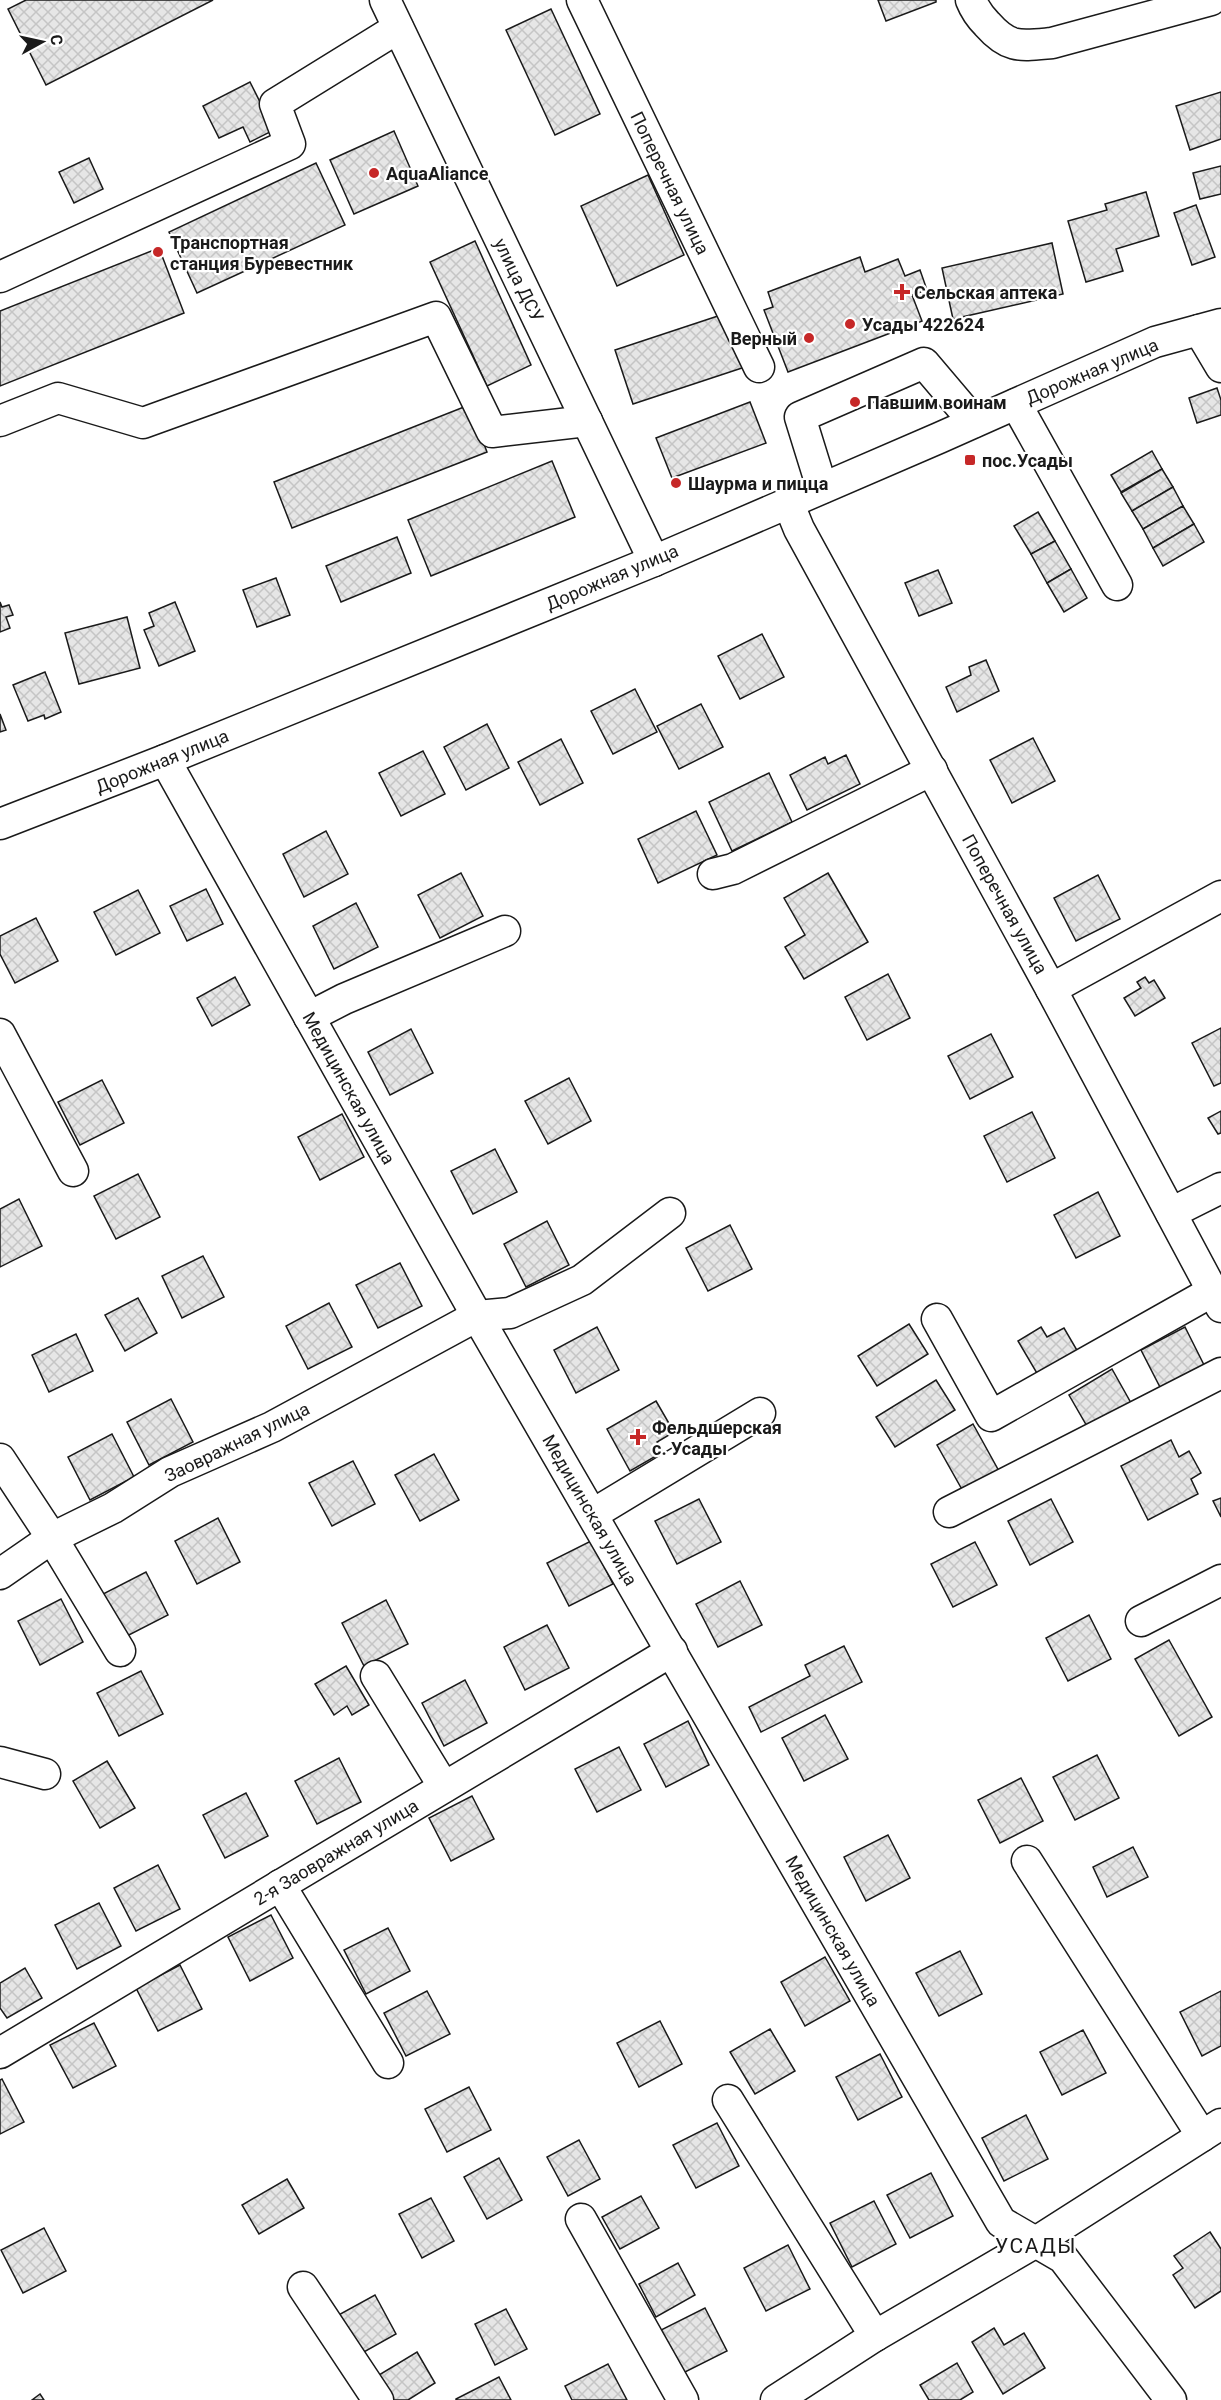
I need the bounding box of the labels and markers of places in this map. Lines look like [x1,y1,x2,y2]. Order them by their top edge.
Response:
place label: AquaAliance [386,163,489,184]
marker: AquaAliance [367,166,381,180]
place label: Транспортная станция Буревестник [170,232,354,274]
marker: Транспортная станция Буревестник [151,245,165,259]
place label: Сельская аптека [914,282,1058,303]
marker: Сельская аптека [895,285,909,299]
place label: Усады 422624 [862,314,984,335]
marker: Усады 422624 [843,317,857,331]
place label: Верный [730,328,797,349]
marker: Верный [802,331,816,345]
place label: Павшим воинам [867,392,1007,413]
marker: Павшим воинам [848,395,862,409]
place label: пос.Усады [982,450,1073,471]
marker: пос.Усады [963,453,977,467]
place label: Шаурма и пицца [688,473,829,494]
marker: Шаурма и пицца [669,476,683,490]
place label: Фельдшерская с. Усады [652,1417,782,1459]
marker: Фельдшерская с. Усады [629,1428,647,1446]

